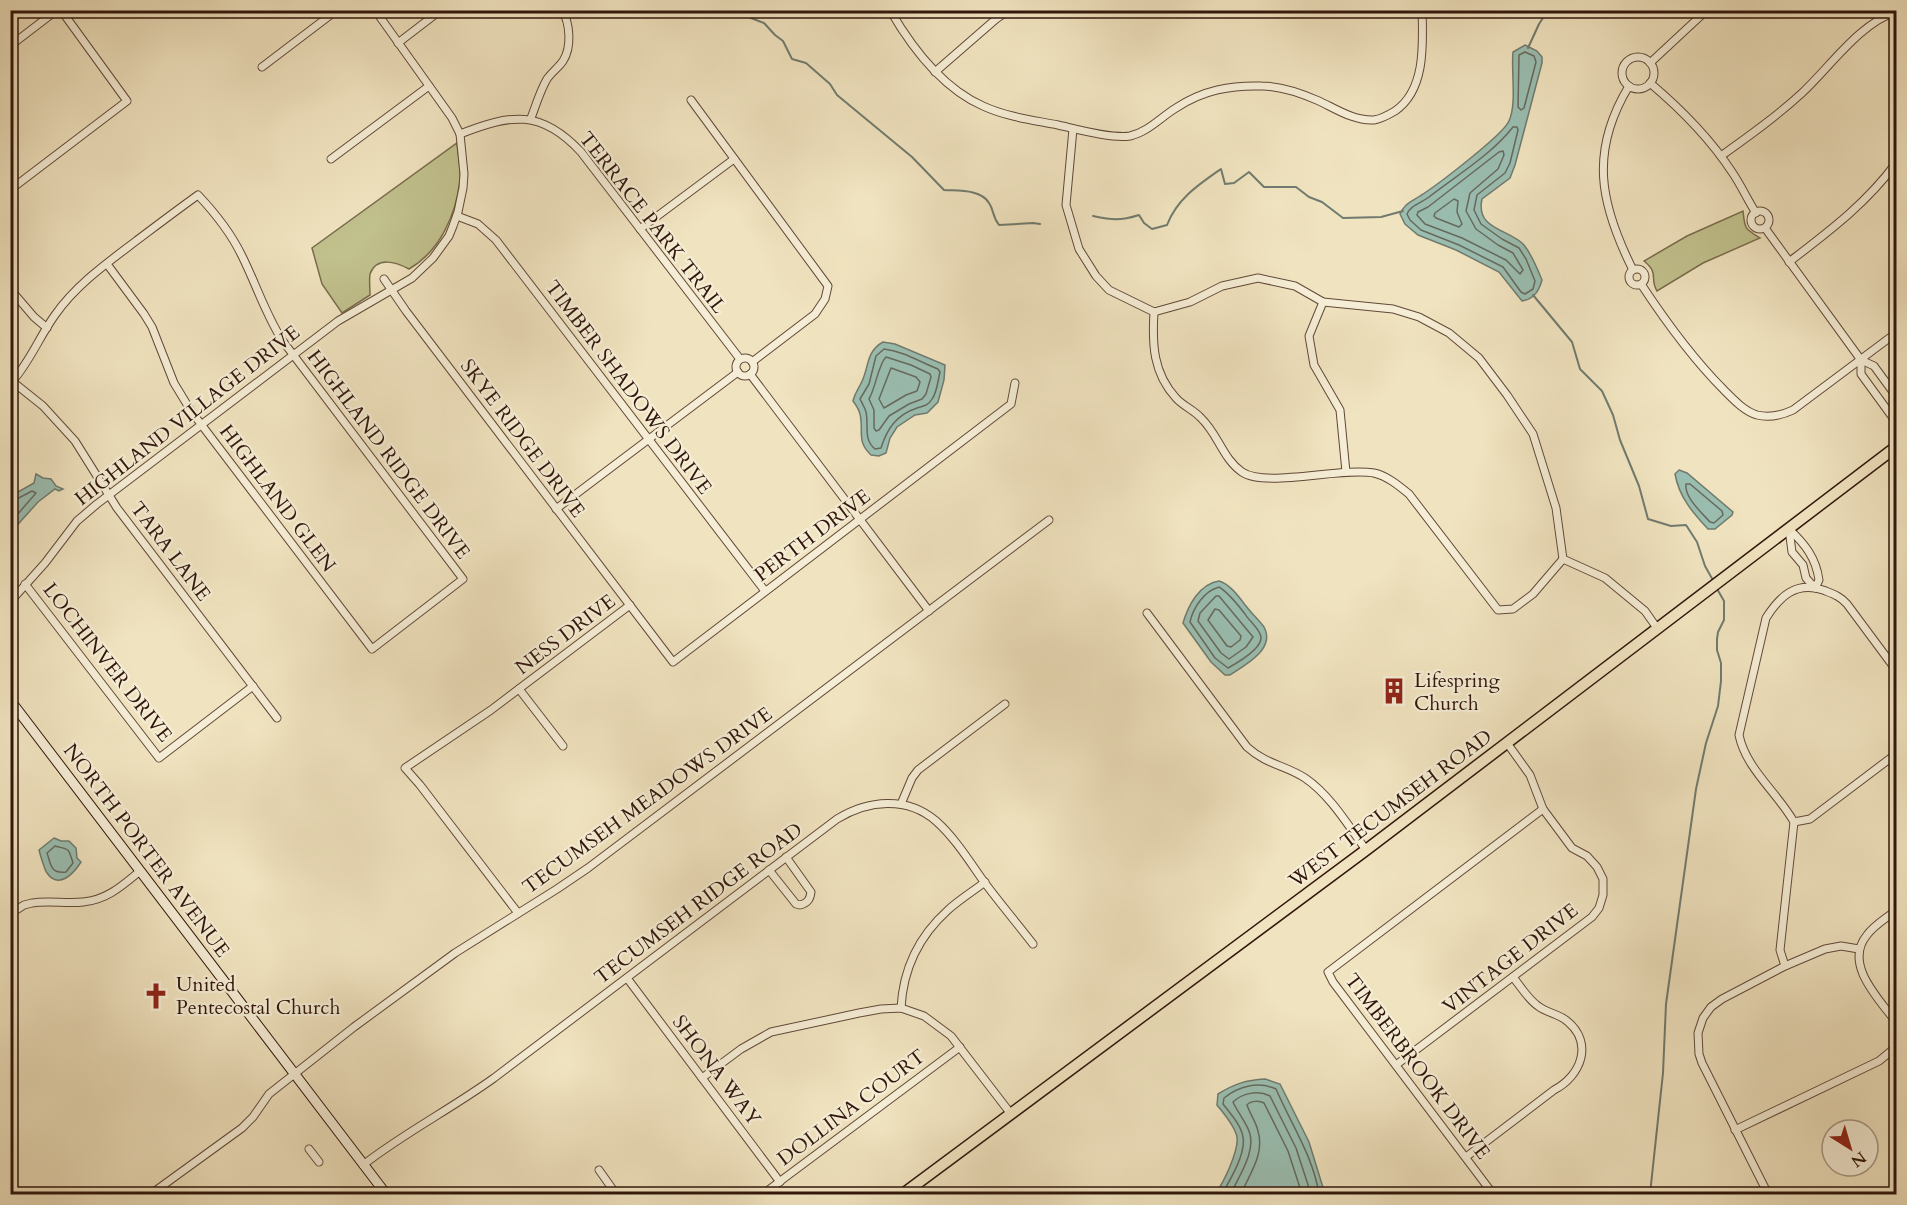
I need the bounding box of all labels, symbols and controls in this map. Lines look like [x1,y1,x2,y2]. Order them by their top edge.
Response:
street label: TERRACE PARK TRAIL [573,126,733,320]
street label: TIMBER SHADOWS DRIVE [539,275,718,500]
street label: HIGHLAND VILLAGE DRIVE [69,319,305,512]
street label: HIGHLAND RIDGE DRIVE [301,344,476,564]
street label: SKYE RIDGE DRIVE [454,354,591,523]
street label: HIGHLAND GLEN [213,419,342,578]
street label: PERTH DRIVE [749,483,876,588]
street label: TARA LANE [124,496,217,607]
street label: LOCHINVER DRIVE [37,577,178,748]
street label: NESS DRIVE [510,588,621,681]
place label: Lifespring Church [1414,667,1501,717]
building icon: Lifespring Church [1379,676,1409,706]
street label: TECUMSEH MEADOWS DRIVE [517,701,778,900]
street label: WEST TECUMSEH ROAD [1282,723,1497,894]
street label: NORTH PORTER AVENUE [57,738,236,963]
street label: TECUMSEH RIDGE ROAD [589,816,808,991]
street label: VINTAGE DRIVE [1437,897,1584,1020]
street label: TIMBERBROOK DRIVE [1339,968,1497,1165]
place label: United Pentecostal Church [176,971,340,1021]
church icon: United Pentecostal Church [141,981,171,1011]
street label: SHONA WAY [666,1009,767,1131]
street label: DOLLINA COURT [772,1043,931,1172]
north arrow [1820,1118,1880,1178]
text: N [1846,1146,1871,1172]

